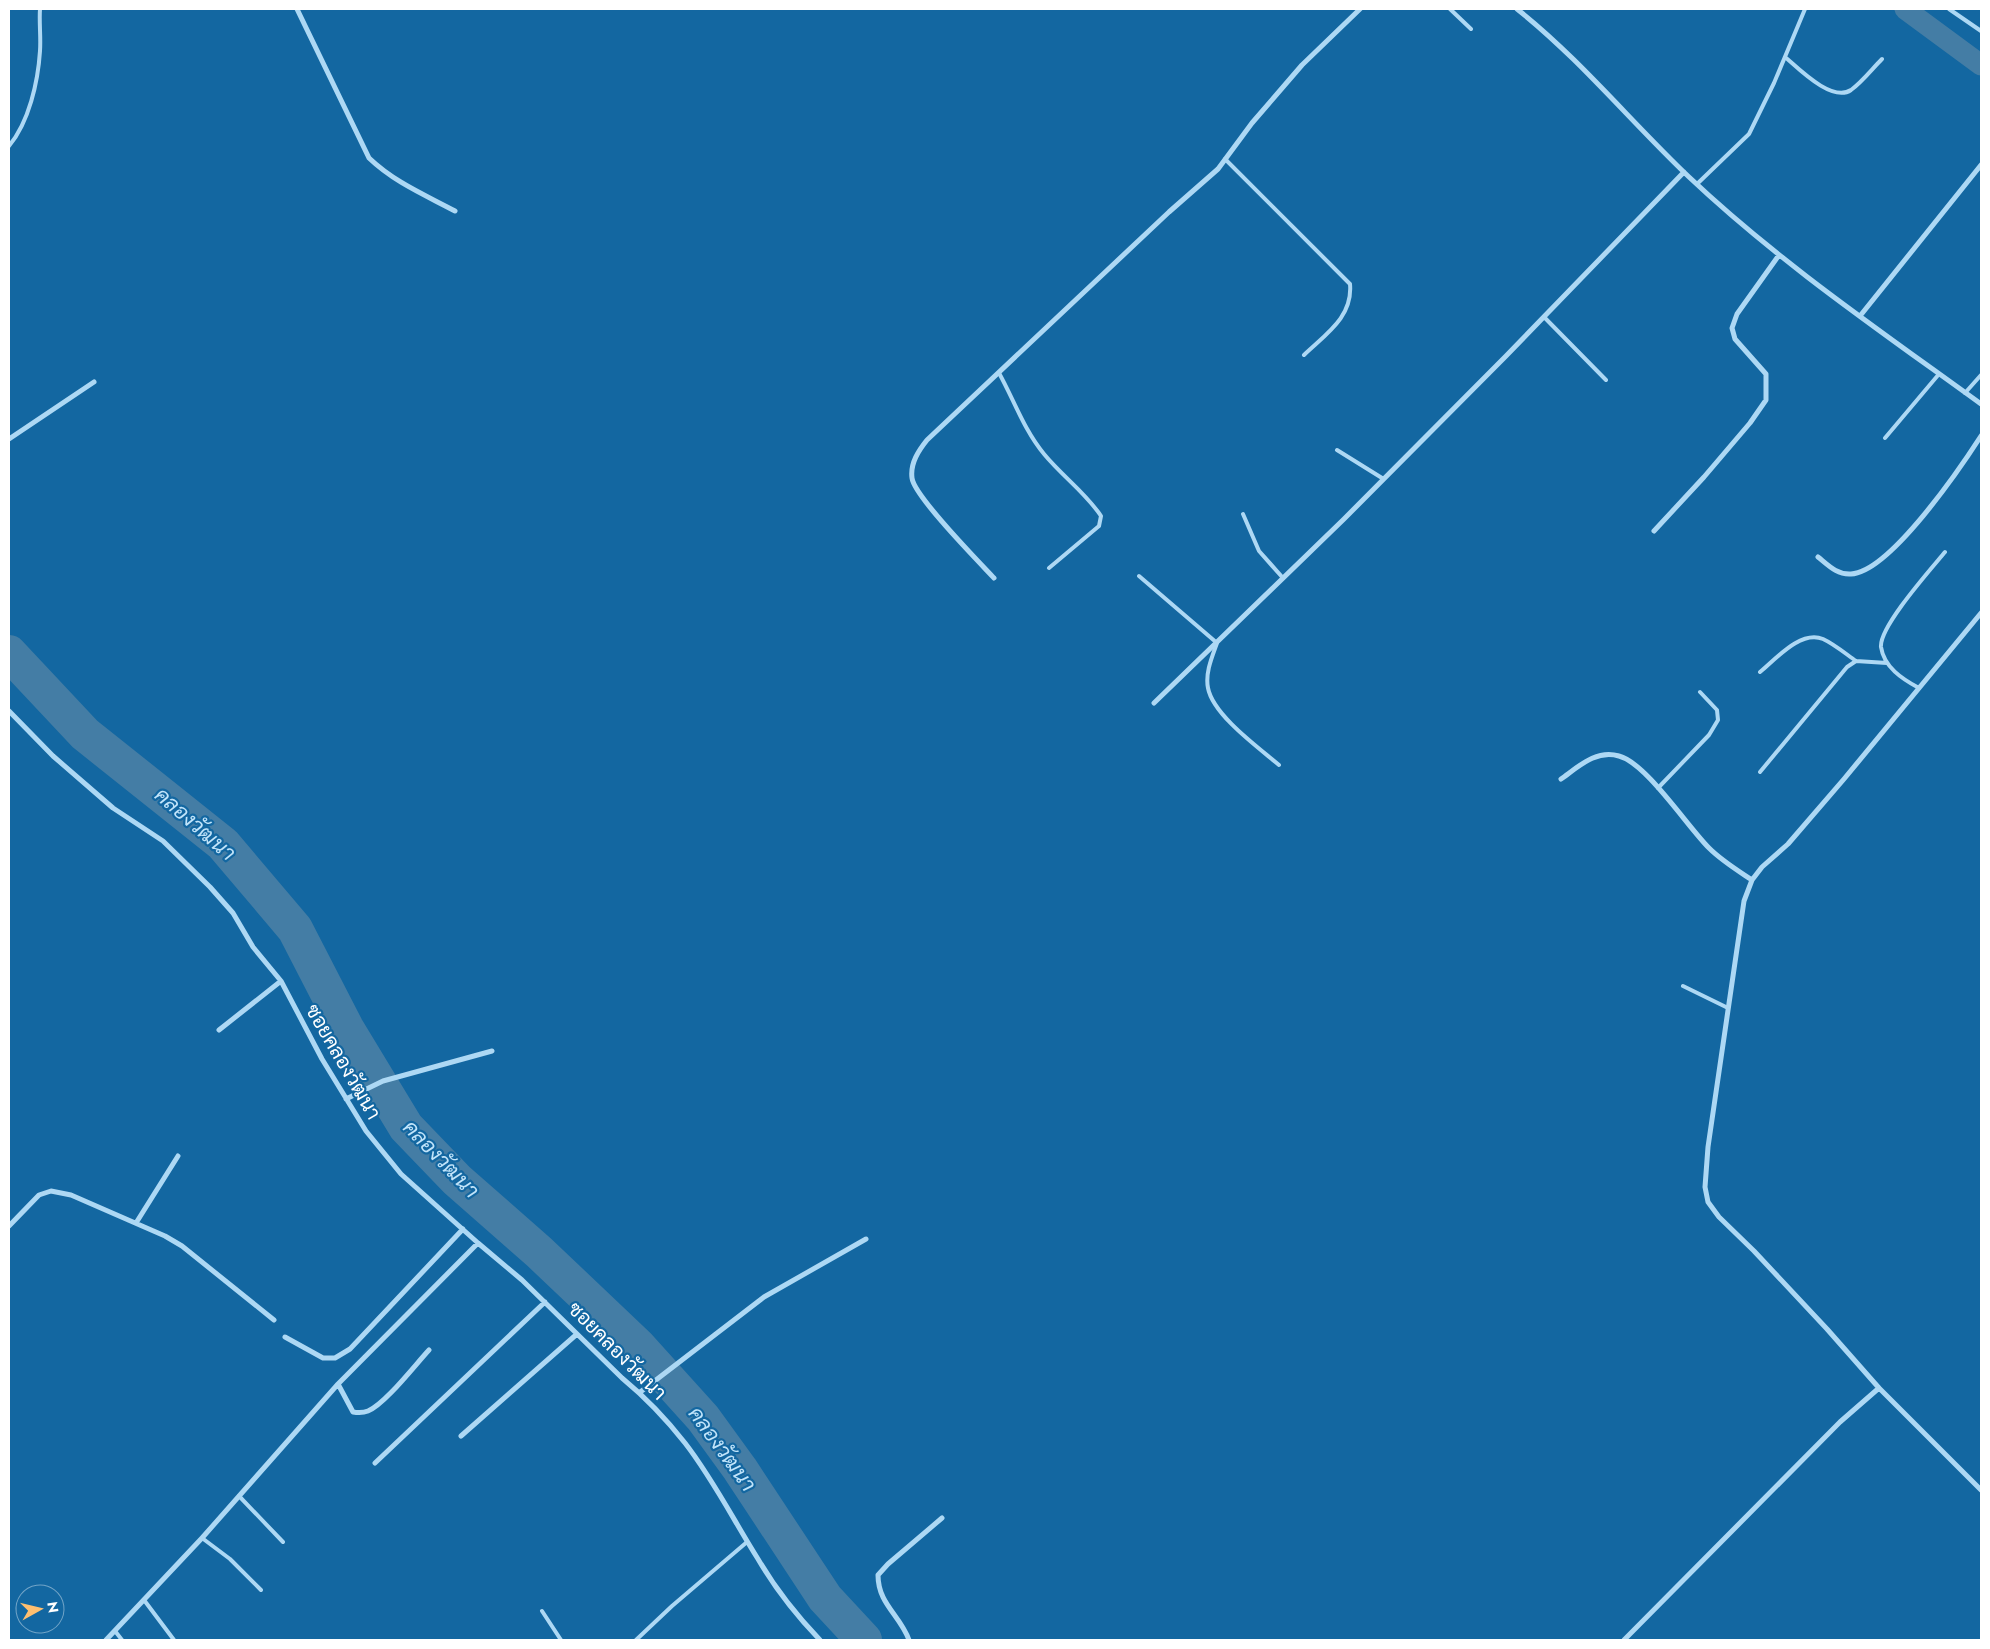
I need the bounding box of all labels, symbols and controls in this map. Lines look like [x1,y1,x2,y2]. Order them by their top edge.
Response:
water label: คลองวัฒนา [148,780,242,868]
street label: ซอยคลองวัฒนา [298,999,388,1125]
water label: คลองวัฒนา [396,1113,486,1205]
street label: ซอยคลองวัฒนา [561,1295,673,1407]
water label: คลองวัฒนา [681,1400,763,1498]
north arrow [15,1584,65,1634]
text: N [42,1600,64,1614]

